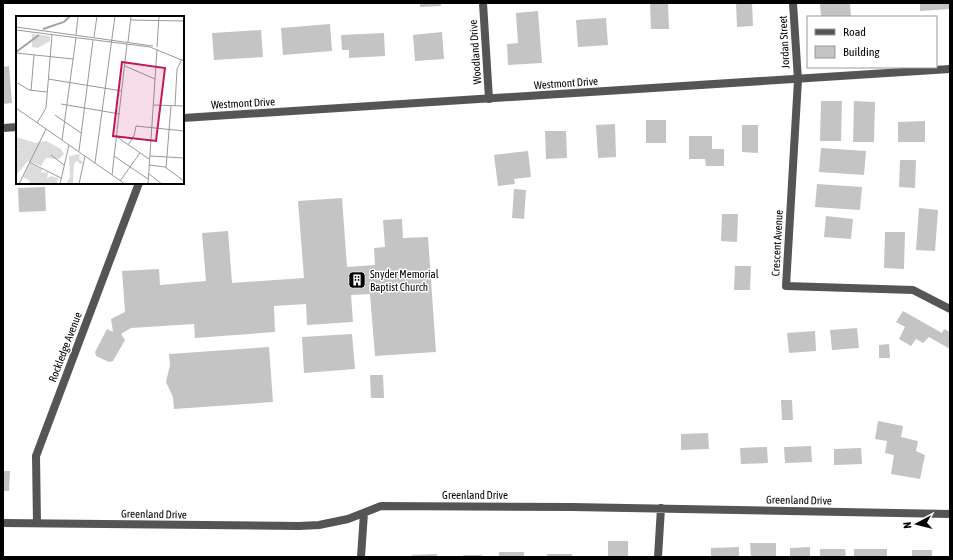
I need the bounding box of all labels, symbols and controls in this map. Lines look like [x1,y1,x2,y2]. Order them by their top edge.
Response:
street label: Jordan Street [777,15,791,69]
inset map [16,16,184,184]
legend [807,16,937,68]
street label: Woodland Drive [467,19,483,85]
text: Road [843,25,866,39]
text: Building [843,45,881,59]
street label: Westmont Drive [534,75,598,91]
street label: Westmont Drive [211,95,275,111]
street label: Crescent Avenue [769,209,785,277]
place label: Snyder Memorial Baptist Church [370,268,439,293]
building icon: Snyder Memorial Baptist Church [347,270,367,290]
street label: Rockledge Avenue [46,310,84,384]
street label: Greenland Drive [442,489,508,501]
street label: Greenland Drive [766,493,832,507]
north arrow [897,504,937,544]
street label: Greenland Drive [121,507,187,521]
text: N [901,521,913,529]

